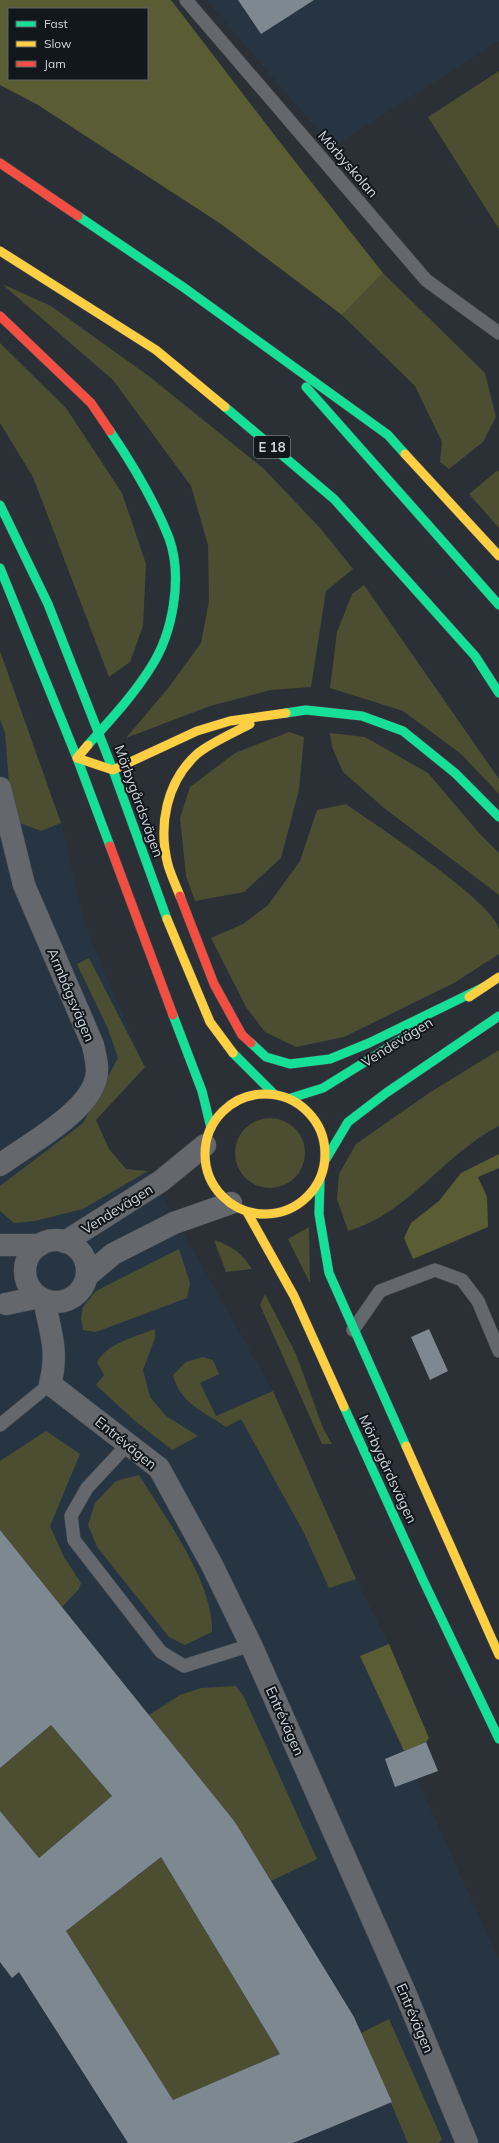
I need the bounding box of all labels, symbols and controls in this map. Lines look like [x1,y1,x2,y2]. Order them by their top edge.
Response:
legend [8,8,148,80]
text: Fast [44,16,68,31]
text: Slow [44,36,72,51]
text: Jam [44,56,66,71]
street label: Mörbyskolan [314,127,382,201]
road number: E 18 [254,436,290,458]
street label: Mörbygårdsvägen [110,743,168,859]
street label: Armbågsvägen [43,946,99,1044]
street label: Vendevägen [358,1013,436,1071]
street label: Vendevägen [78,1180,156,1238]
street label: Mörbygårdsvägen [355,1412,421,1526]
street label: Entrévägen [92,1413,160,1473]
street label: Entrévägen [262,1684,308,1758]
street label: Entrévägen [392,1980,438,2056]

